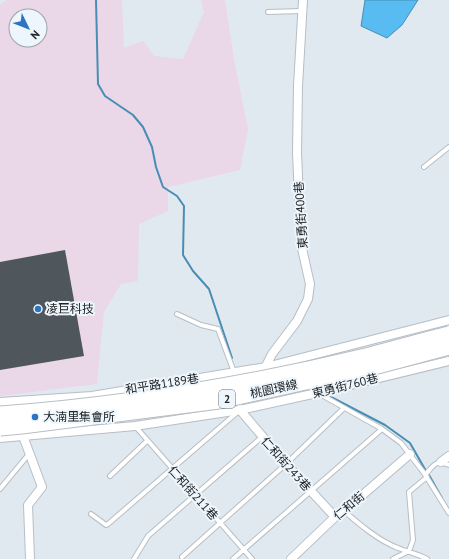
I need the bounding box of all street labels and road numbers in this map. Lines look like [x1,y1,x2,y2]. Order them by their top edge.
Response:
street label: 東勇街400巷 [291,181,310,249]
street label: 和平路1189巷 [124,370,200,397]
street label: 東勇街760巷 [310,370,380,401]
street label: 桃園環線 [249,376,299,401]
road number: 2 [219,390,235,408]
street label: 仁和街243巷 [258,434,315,494]
street label: 仁和街211巷 [165,463,222,523]
street label: 仁和街 [330,488,367,523]

